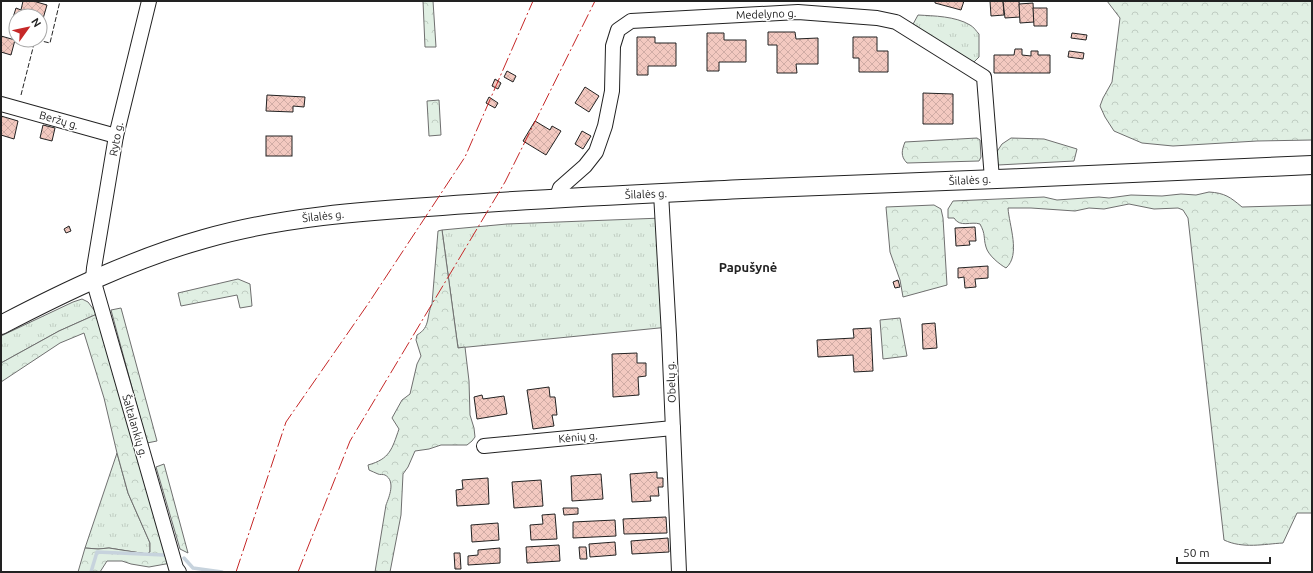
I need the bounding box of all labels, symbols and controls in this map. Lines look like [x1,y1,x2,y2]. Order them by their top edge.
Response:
street label: Medelyno g. [736,7,796,21]
north arrow [8,8,48,48]
text: N [29,16,44,29]
street label: Beržų g. [38,109,80,131]
street label: Ryto g. [107,121,125,157]
street label: Šilalės g. [949,172,991,187]
street label: Šilalės g. [625,186,667,201]
street label: Šilalės g. [301,207,345,224]
district label: Papušynė [719,260,777,274]
street label: Obelų g. [664,361,678,403]
street label: Šaltalankių g. [120,393,151,459]
street label: Kėnių g. [558,429,598,445]
scale bar [1177,539,1270,565]
text: 50 m [1183,546,1210,559]

